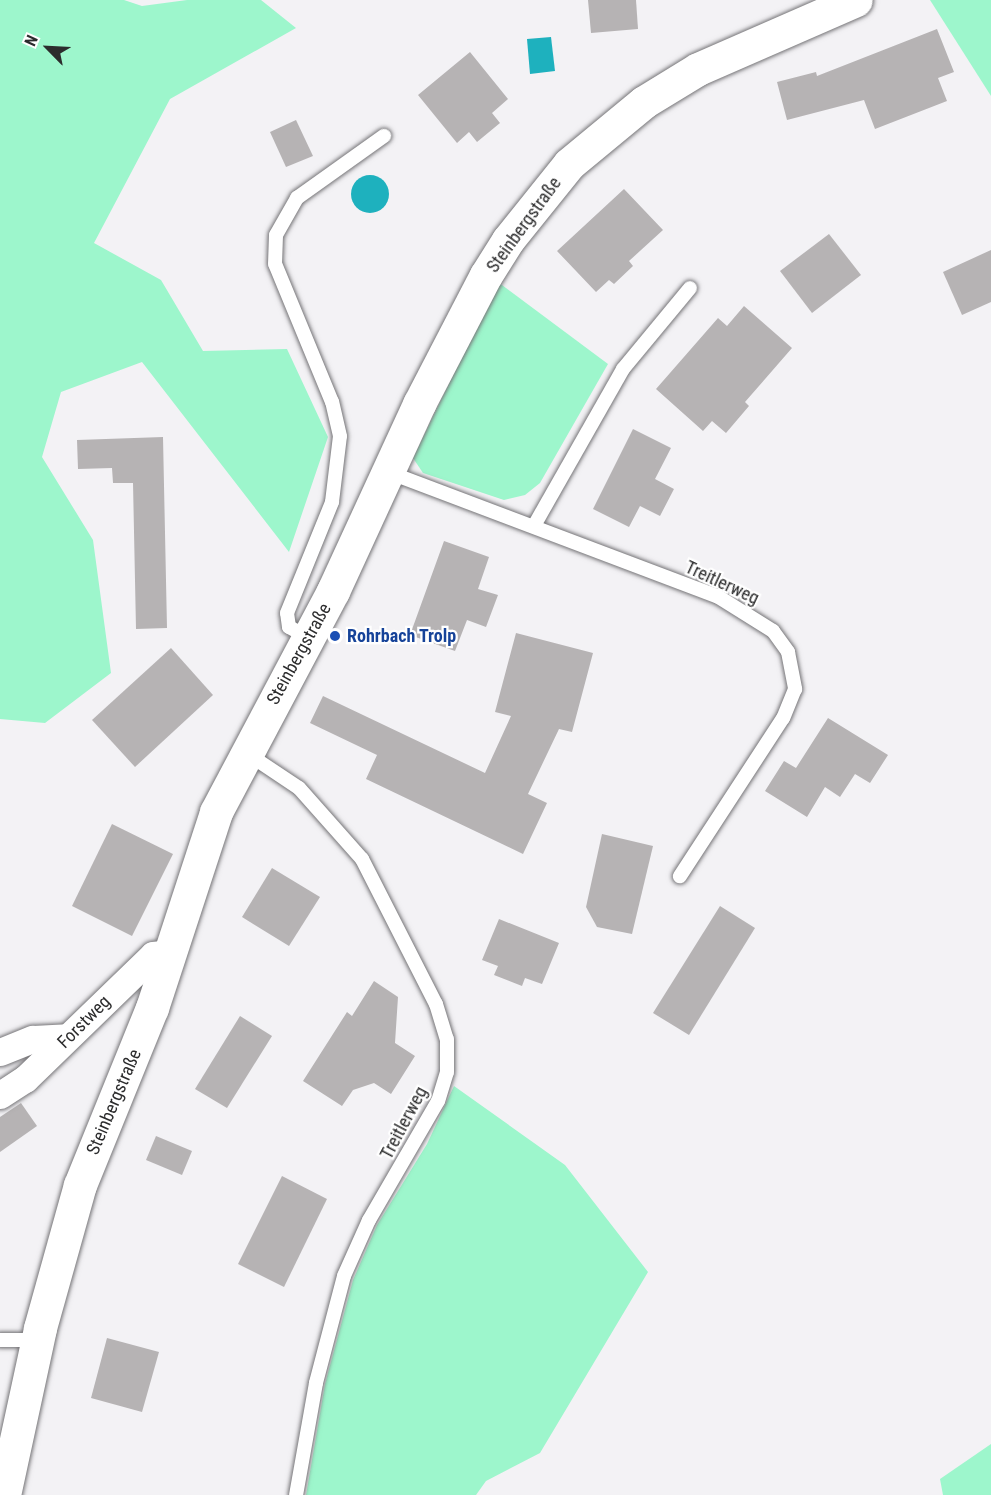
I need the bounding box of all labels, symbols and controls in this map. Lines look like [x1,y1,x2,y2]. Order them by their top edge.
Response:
north arrow [18,18,78,78]
text: N [20,32,42,49]
street label: Steinbergstraße [482,173,566,277]
street label: Treitlerweg [682,556,762,610]
street label: Steinbergstraße [262,600,336,708]
place label: Rohrbach Trolp [347,625,457,647]
marker: Rohrbach Trolp [328,629,342,643]
street label: Forstweg [53,991,115,1053]
street label: Steinbergstraße [82,1046,146,1158]
street label: Treitlerweg [376,1083,432,1163]

